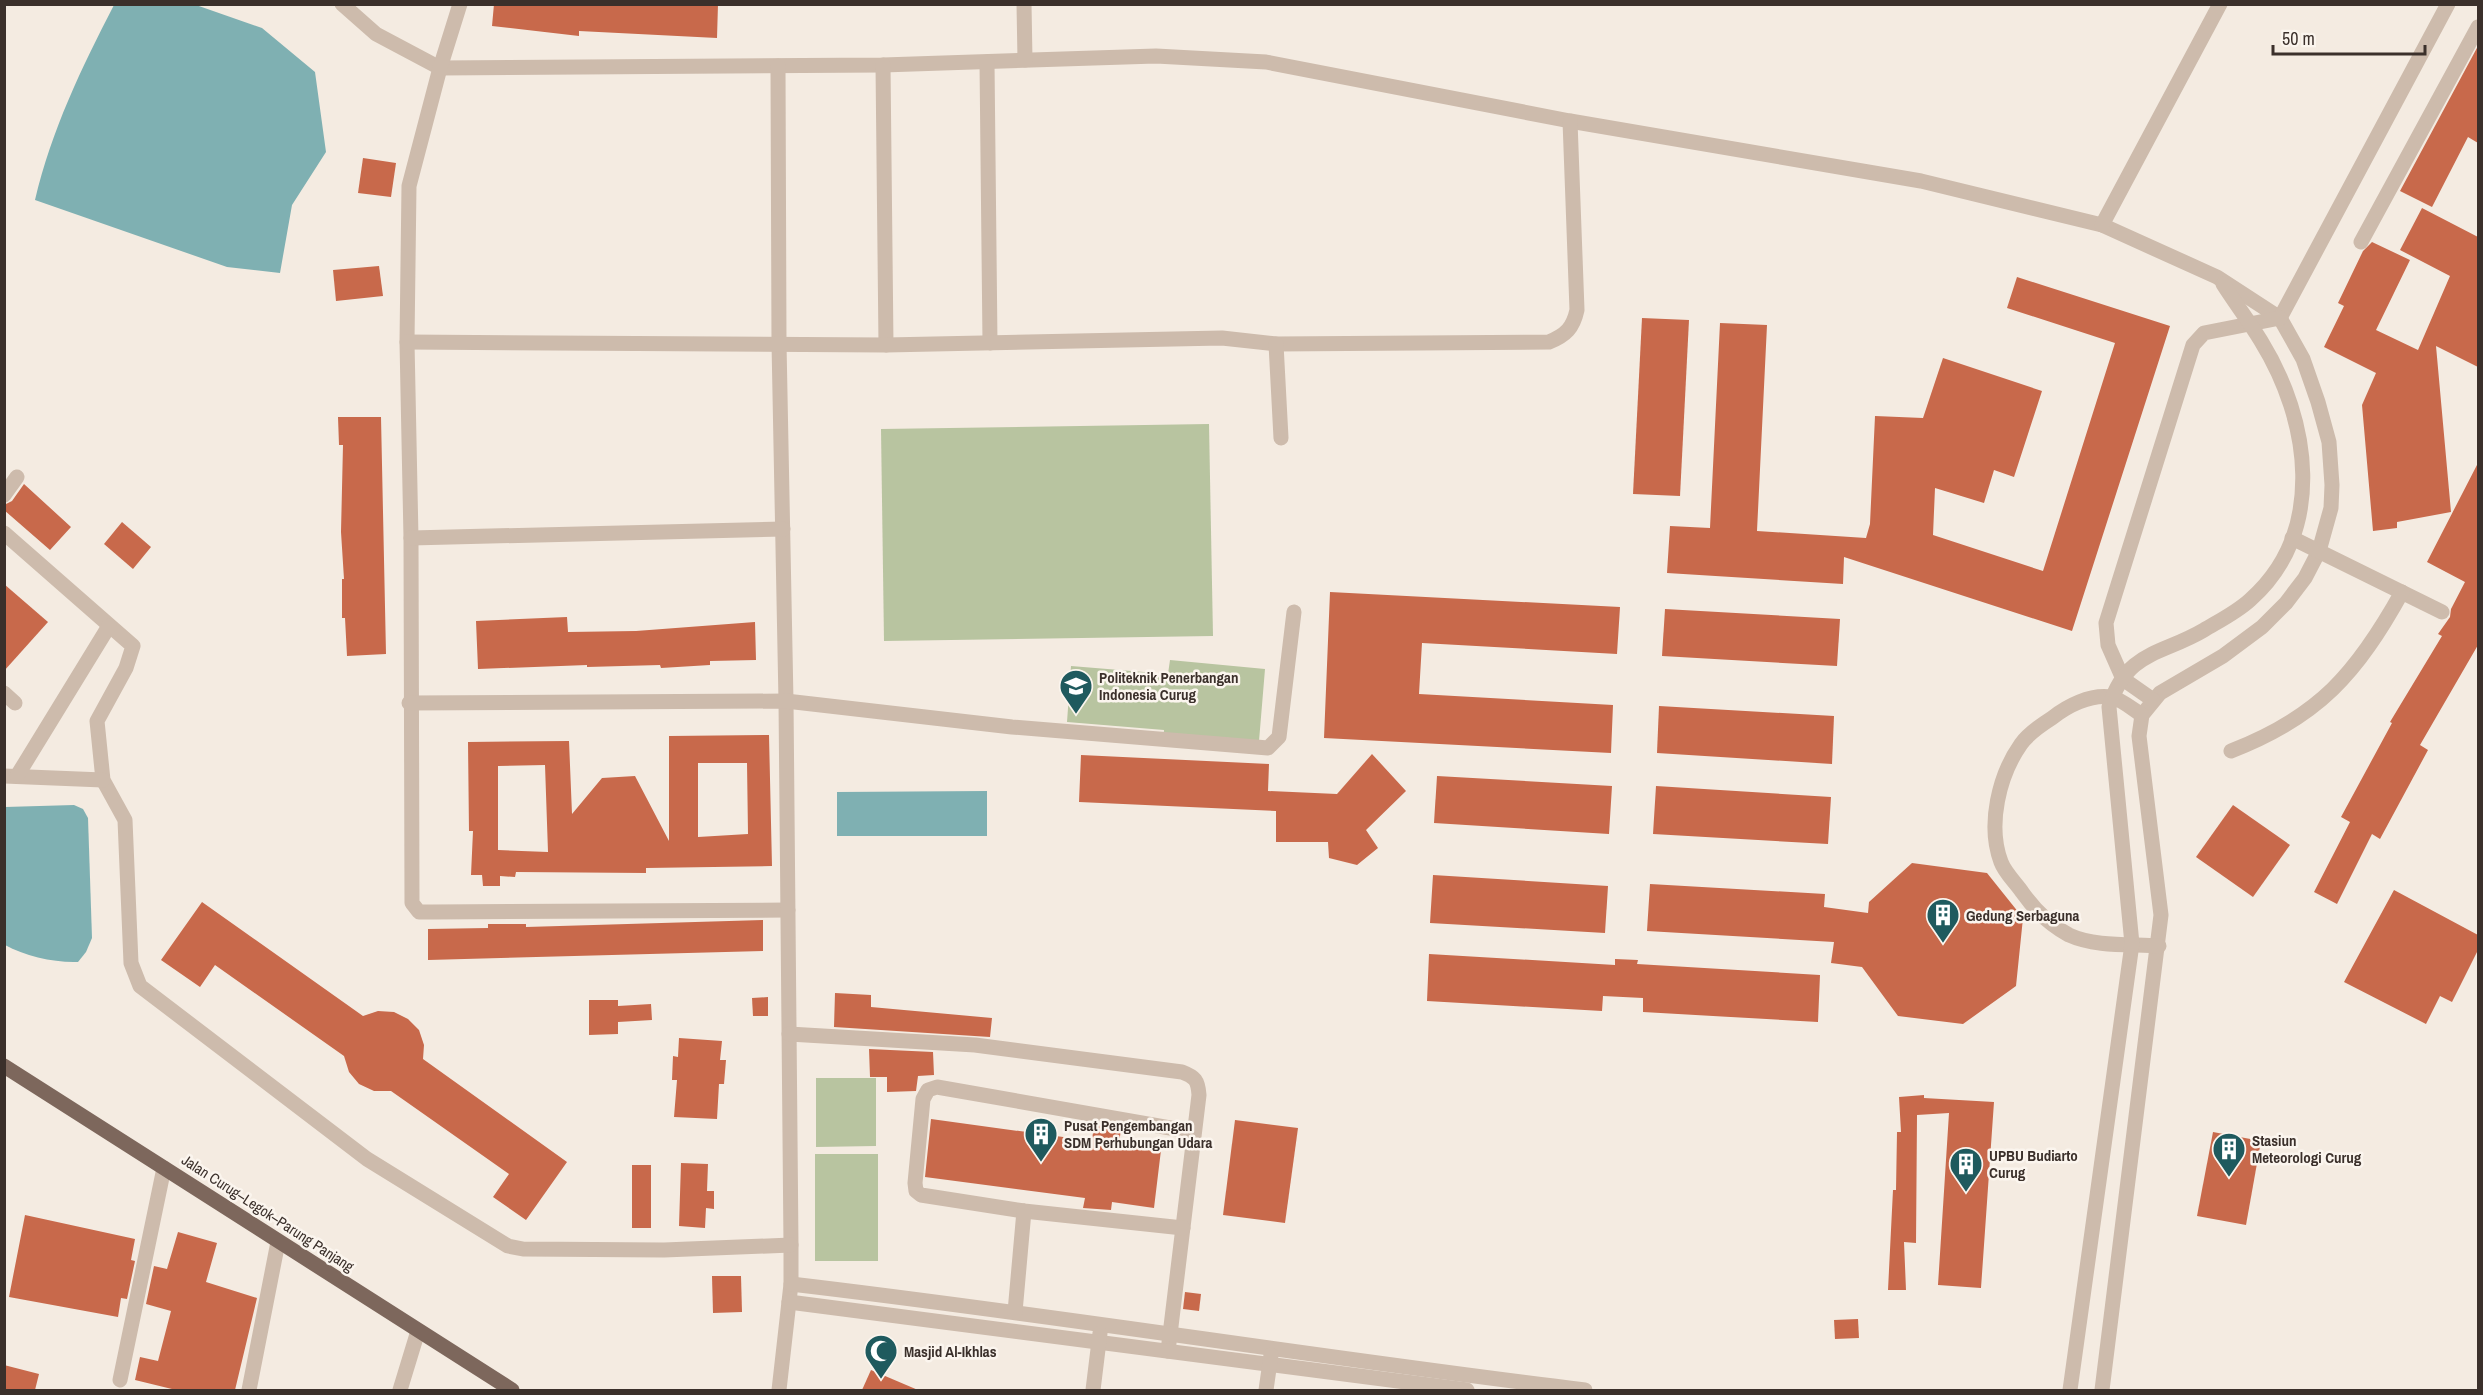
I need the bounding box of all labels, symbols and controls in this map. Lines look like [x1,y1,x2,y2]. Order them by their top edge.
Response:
scale bar [2273,18,2424,56]
text: 50 m [2282,26,2315,51]
place label: Politeknik Penerbangan Indonesia Curug [1099,667,1238,705]
school or university icon: Politeknik Penerbangan Indonesia Curug [1058,668,1094,715]
building icon: Gedung Serbaguna [1925,897,1961,944]
place label: Gedung Serbaguna [1966,905,2080,926]
place label: Pusat Pengembangan SDM Perhubungan Udara [1064,1115,1212,1153]
building icon: Pusat Pengembangan SDM Perhubungan Udara [1023,1116,1059,1163]
place label: Stasiun Meteorologi Curug [2252,1130,2362,1168]
building icon: Stasiun Meteorologi Curug [2211,1131,2247,1178]
place label: UPBU Budiarto Curug [1989,1145,2078,1183]
building icon: UPBU Budiarto Curug [1948,1146,1984,1193]
street label: Jalan Curug–Legok–Parung Panjang [178,1149,358,1277]
mosque icon: Masjid Al-Ikhlas [863,1333,899,1380]
place label: Masjid Al-Ikhlas [904,1341,997,1362]

